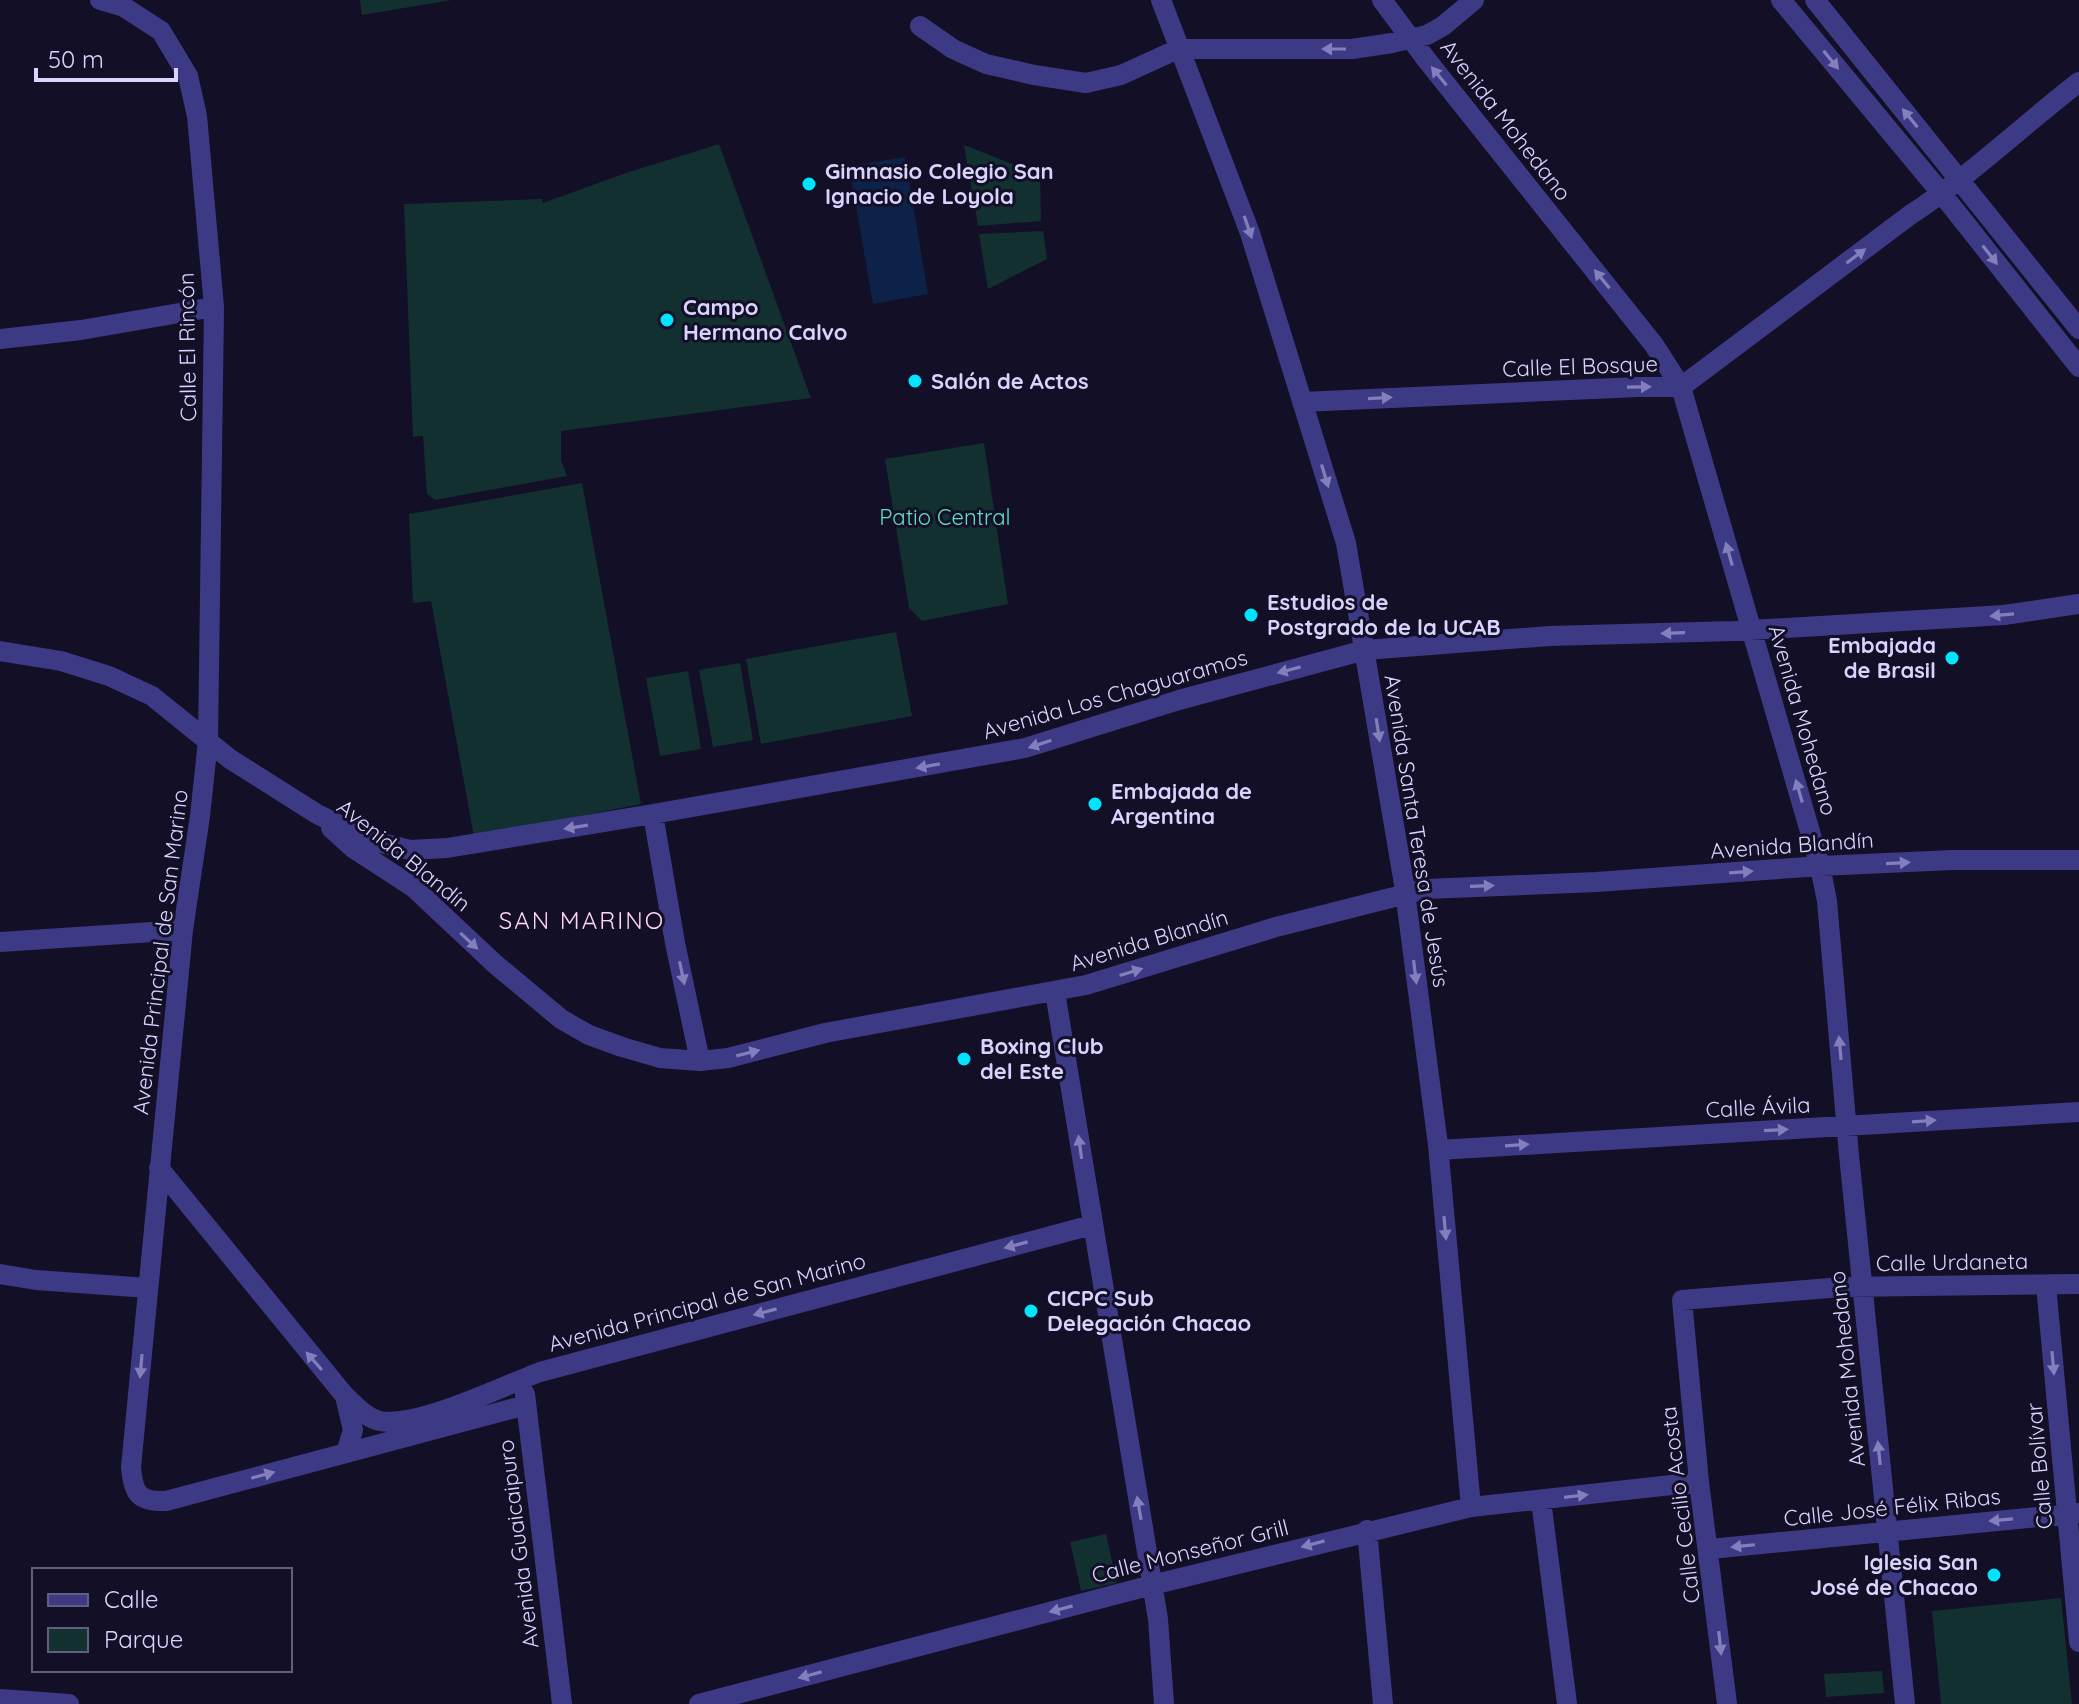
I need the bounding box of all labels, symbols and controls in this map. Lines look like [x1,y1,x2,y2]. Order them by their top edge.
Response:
scale bar [36,32,176,82]
street label: Avenida Mohedano [1434,34,1578,206]
one-way arrow [1321,43,1346,55]
text: 50 m [48,44,104,74]
one-way arrow [1822,50,1838,70]
one-way arrow [1432,66,1448,86]
one-way arrow [1902,108,1919,128]
place label: Gimnasio Colegio San Ignacio de Loyola [825,157,1054,210]
marker: Gimnasio Colegio San Ignacio de Loyola [800,175,818,193]
one-way arrow [1242,215,1254,239]
one-way arrow [1981,245,1998,265]
one-way arrow [1845,248,1866,264]
one-way arrow [1594,269,1610,289]
street label: Calle El Rincón [172,272,202,422]
place label: Campo Hermano Calvo [683,293,847,346]
marker: Campo Hermano Calvo [658,311,676,329]
street label: Calle El Bosque [1502,349,1658,383]
place label: Salón de Actos [931,367,1089,395]
marker: Salón de Actos [906,372,924,390]
one-way arrow [1627,381,1652,393]
one-way arrow [1368,392,1393,405]
one-way arrow [1319,465,1332,489]
park label: Patio Central [879,503,1011,531]
one-way arrow [1722,542,1735,566]
place label: Estudios de Postgrado de la UCAB [1267,588,1501,641]
marker: Estudios de Postgrado de la UCAB [1242,606,1260,624]
one-way arrow [1989,608,2014,621]
street label: Avenida Mohedano [1762,622,1844,818]
one-way arrow [1660,626,1685,639]
place label: Embajada de Brasil [1828,631,1936,684]
street label: Avenida Los Chaguaramos [980,643,1250,745]
marker: Embajada de Brasil [1943,649,1961,667]
one-way arrow [1277,664,1302,676]
street label: Avenida Santa Teresa de Jesús [1378,673,1456,989]
one-way arrow [1373,718,1385,743]
one-way arrow [1028,738,1052,750]
one-way arrow [916,760,941,772]
place label: Embajada de Argentina [1111,777,1252,830]
one-way arrow [1792,779,1805,803]
street label: Avenida Principal de San Marino [126,788,194,1116]
street label: Avenida Blandín [332,793,476,917]
marker: Embajada de Argentina [1086,795,1104,813]
one-way arrow [563,821,588,833]
street label: Avenida Blandín [1709,825,1875,865]
one-way arrow [1886,856,1911,869]
one-way arrow [1729,865,1754,878]
one-way arrow [1470,880,1495,893]
street label: Avenida Blandín [1067,903,1231,977]
district label: SAN MARINO [499,905,665,935]
one-way arrow [460,931,479,949]
one-way arrow [1408,959,1421,984]
one-way arrow [676,961,689,986]
one-way arrow [1119,965,1143,977]
place label: Boxing Club del Este [980,1032,1104,1085]
one-way arrow [1833,1035,1846,1060]
one-way arrow [735,1046,760,1058]
marker: Boxing Club del Este [955,1050,973,1068]
street label: Calle Ávila [1705,1090,1811,1124]
one-way arrow [1912,1114,1937,1127]
one-way arrow [1764,1123,1789,1136]
one-way arrow [1073,1135,1086,1160]
one-way arrow [1505,1138,1530,1151]
one-way arrow [1439,1216,1452,1241]
one-way arrow [1004,1239,1029,1251]
street label: Avenida Principal de San Marino [545,1246,869,1358]
street label: Calle Urdaneta [1876,1247,2028,1277]
street label: Avenida Mohedano [1823,1270,1871,1468]
place label: CICPC Sub Delegación Chacao [1047,1284,1251,1337]
marker: CICPC Sub Delegación Chacao [1022,1302,1040,1320]
one-way arrow [753,1306,778,1318]
one-way arrow [306,1351,324,1370]
one-way arrow [2047,1351,2060,1376]
one-way arrow [134,1354,147,1379]
street label: Calle Bolívar [2019,1401,2058,1530]
street label: Calle Cecilio Acosta [1654,1405,1706,1605]
street label: Avenida Guaicaipuro [491,1438,545,1650]
one-way arrow [1873,1440,1886,1465]
one-way arrow [250,1469,275,1481]
street label: Calle José Félix Ribas [1782,1482,2002,1532]
one-way arrow [1564,1490,1589,1503]
one-way arrow [1132,1495,1144,1520]
street label: Calle Monseñor Grill [1089,1513,1291,1589]
one-way arrow [1988,1514,2013,1527]
one-way arrow [1301,1539,1326,1551]
one-way arrow [1730,1539,1755,1552]
place label: Iglesia San José de Chacao [1810,1548,1978,1601]
marker: Iglesia San José de Chacao [1985,1566,2003,1584]
legend [32,1568,292,1672]
text: Calle [104,1584,159,1614]
one-way arrow [1049,1603,1074,1615]
text: Parque [104,1624,183,1654]
one-way arrow [1714,1631,1727,1656]
one-way arrow [797,1669,822,1681]

